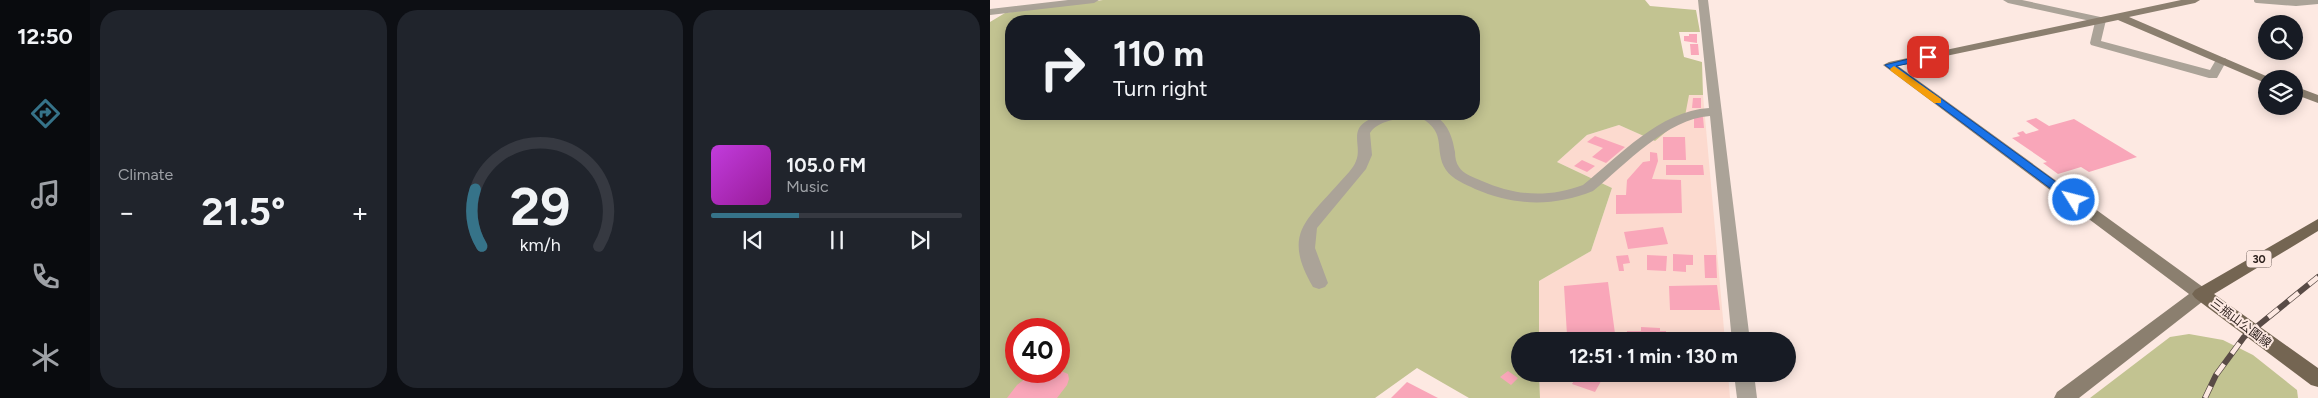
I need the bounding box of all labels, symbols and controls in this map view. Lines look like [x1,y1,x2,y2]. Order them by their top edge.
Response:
map controls [2258,15,2303,115]
button: search [2258,15,2303,60]
text: 12:50 [17,23,73,50]
text: 110 m [1113,33,1204,75]
icon: right [1030,35,1095,100]
pin [1907,36,1949,78]
icon: arrive [1914,43,1942,71]
button: layers [2258,70,2303,115]
text: Turn right [1113,75,1208,102]
icon: directions [28,96,63,131]
text: 105.0 FM [786,154,866,177]
text: Climate [118,165,173,184]
position arrow [2047,173,2099,225]
text: 29 [510,176,570,238]
icon: music [28,177,63,212]
text: Music [786,177,829,196]
text: 21.5° [201,189,285,235]
text: − [118,195,135,229]
text: + [351,195,369,229]
icon: previous [739,226,767,254]
icon: pause [823,226,851,254]
icon: next [906,226,934,254]
text: km/h [520,234,560,255]
road number: 30 [2246,250,2272,268]
icon: phone [28,259,63,294]
street label: 三瓶山公園線 [2208,296,2274,350]
speed limit sign: 40 [1005,318,1070,383]
icon: climate [28,340,63,375]
text: 12:51 · 1 min · 130 m [1569,345,1738,368]

